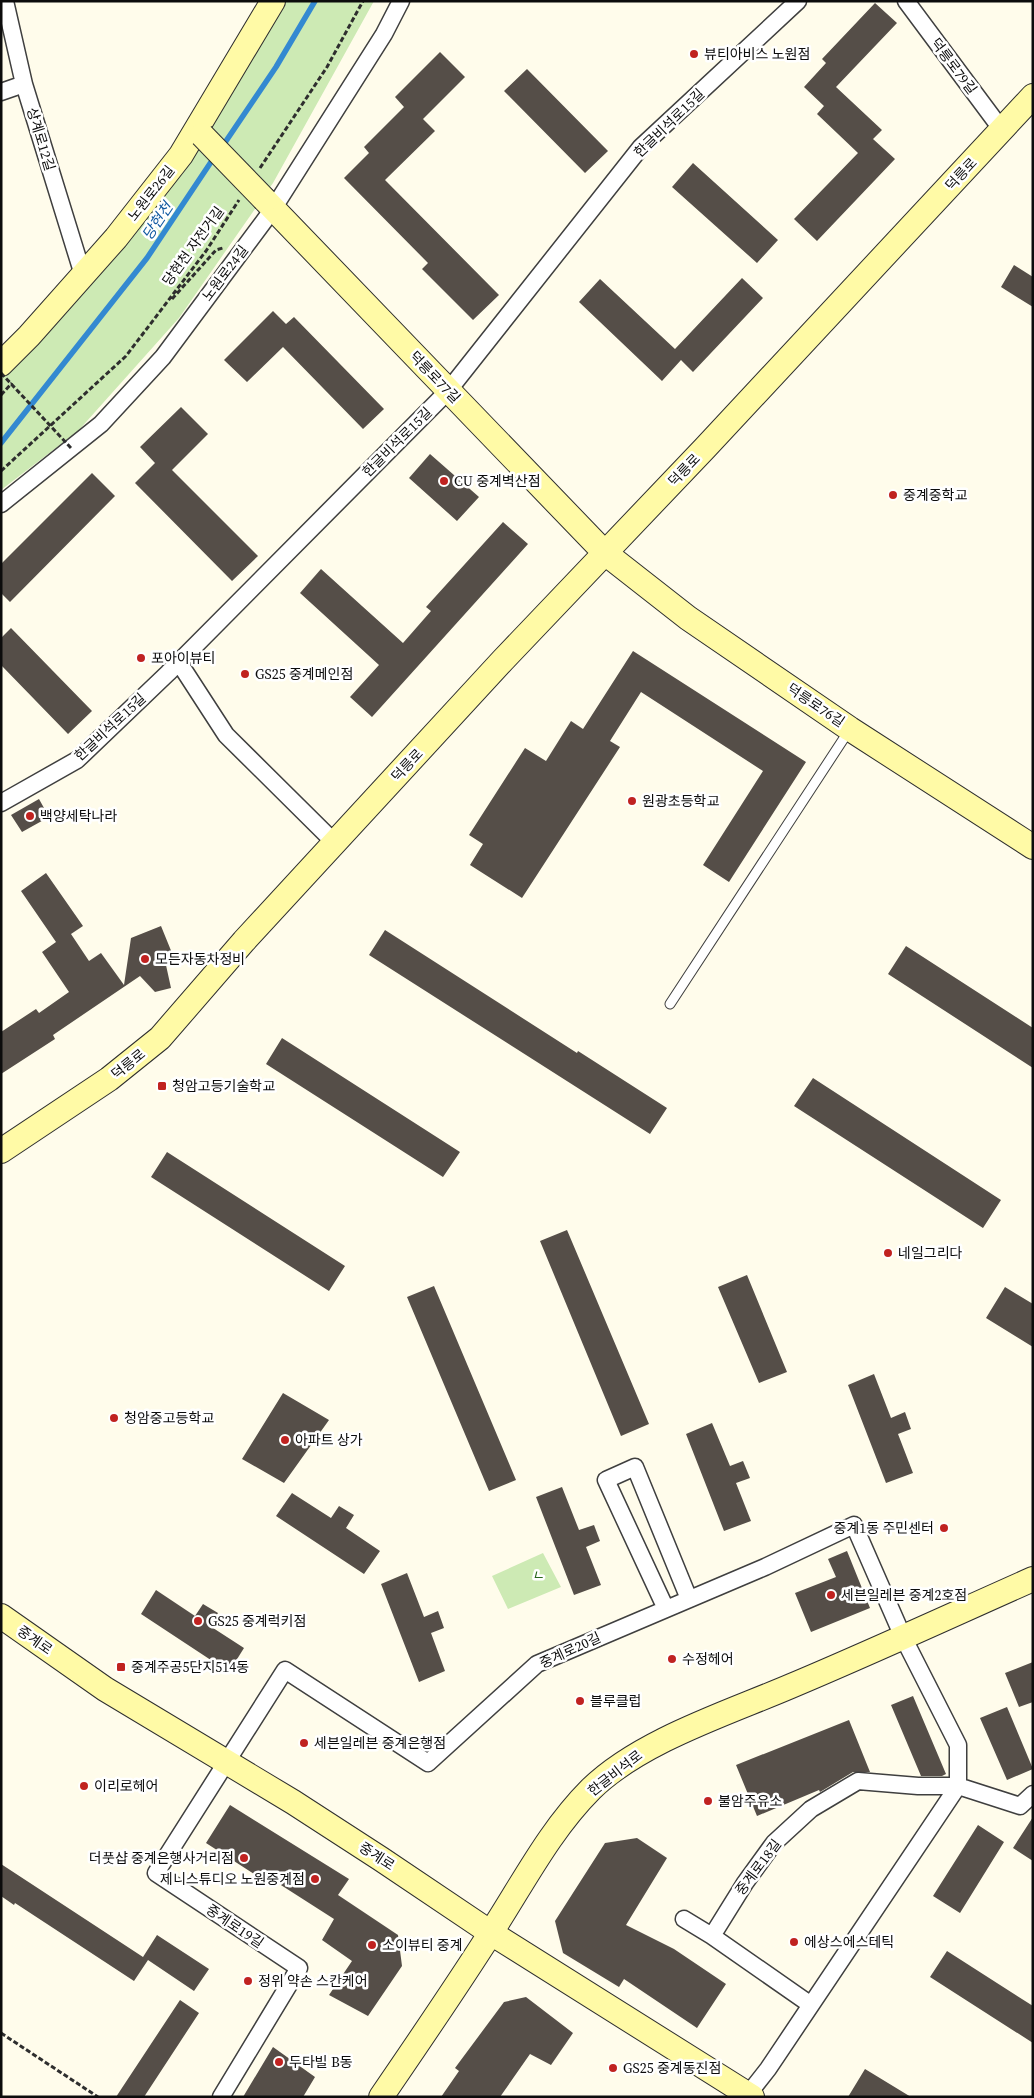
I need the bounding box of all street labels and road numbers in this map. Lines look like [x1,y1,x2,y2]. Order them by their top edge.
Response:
street label: 덕릉로79길 [926,34,982,98]
street label: 한글비석로15길 [629,84,709,162]
street label: 상계로12길 [22,105,60,173]
street label: 덕릉로 [941,153,982,195]
street label: 노원로26길 [123,161,179,225]
street label: 당현천 자전거길 [157,202,229,290]
street label: 노원로24길 [197,241,253,305]
street label: 덕릉로77길 [405,346,465,408]
street label: 한글비석로15길 [358,403,436,481]
street label: 덕릉로 [663,449,705,491]
street label: 덕릉로76길 [783,678,849,732]
street label: 한글비석로15길 [70,689,150,765]
street label: 덕릉로 [387,744,428,786]
street label: 덕릉로 [107,1044,149,1084]
street label: 중계로 [13,1621,57,1659]
street label: 중계로20길 [536,1627,604,1673]
street label: 한글비석로 [583,1745,647,1801]
street label: 중계로18길 [730,1835,786,1899]
street label: 중계로 [355,1837,399,1875]
street label: 중계로19길 [202,1899,268,1953]

